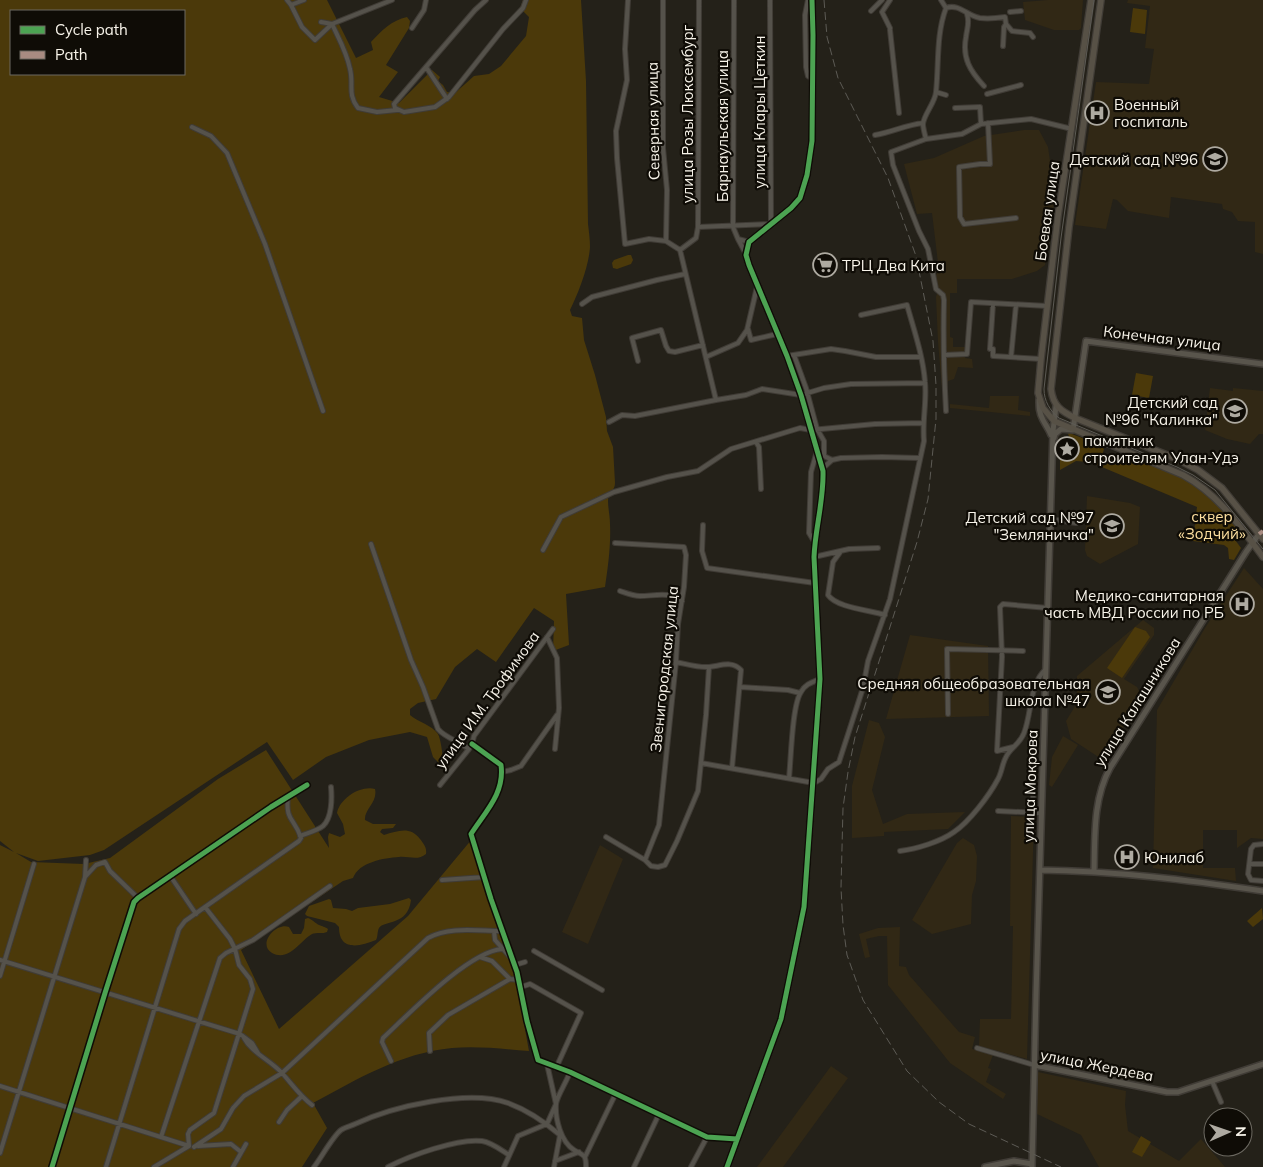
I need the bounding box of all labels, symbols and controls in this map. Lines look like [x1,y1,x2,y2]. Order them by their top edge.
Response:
legend [10,10,185,75]
text: Cycle path [55,20,128,39]
street label: улица Розы Люксембург [678,24,697,203]
street label: улица Клары Цеткин [750,36,769,188]
text: Path [55,45,87,64]
street label: Барнаульская улица [713,50,732,202]
street label: Северная улица [642,62,664,180]
place label: Военный госпиталь [1114,95,1188,131]
hospital icon: Военный госпиталь [1084,100,1110,126]
school or university icon: Детский сад №96 [1202,146,1228,172]
place label: Детский сад №96 [1069,150,1198,169]
street label: Боевая улица [1031,160,1063,262]
supermarket icon: ТРЦ Два Кита [812,252,838,278]
place label: ТРЦ Два Кита [842,256,945,275]
street label: Конечная улица [1102,321,1222,355]
place label: Детский сад №96 "Калинка" [1105,393,1218,429]
school or university icon: Детский сад №96 "Калинка" [1222,398,1248,424]
place label: памятник строителям Улан-Удэ [1084,431,1239,467]
place icon: памятник строителям Улан-Удэ [1054,436,1080,462]
park label: сквер «Зодчий» [1178,507,1246,543]
place label: Детский сад №97 "Земляничка" [965,508,1094,544]
school or university icon: Детский сад №97 "Земляничка" [1099,513,1125,539]
street label: Звенигородская улица [646,585,682,753]
place label: Медико-санитарная часть МВД России по РБ [1044,586,1224,622]
hospital icon: Медико-санитарная часть МВД России по РБ [1229,591,1255,617]
street label: улица И.М. Трофимова [431,627,543,773]
street label: улица Калашникова [1089,634,1185,770]
place label: Средняя общеобразовательная школа №47 [857,674,1090,710]
school or university icon: Средняя общеобразовательная школа №47 [1095,679,1121,705]
street label: улица Мокрова [1019,729,1041,843]
hospital icon: Юнилаб [1114,844,1140,870]
place label: Юнилаб [1144,848,1204,867]
street label: улица Жердева [1039,1045,1155,1085]
north arrow [1203,1107,1253,1157]
text: N [1232,1126,1250,1137]

